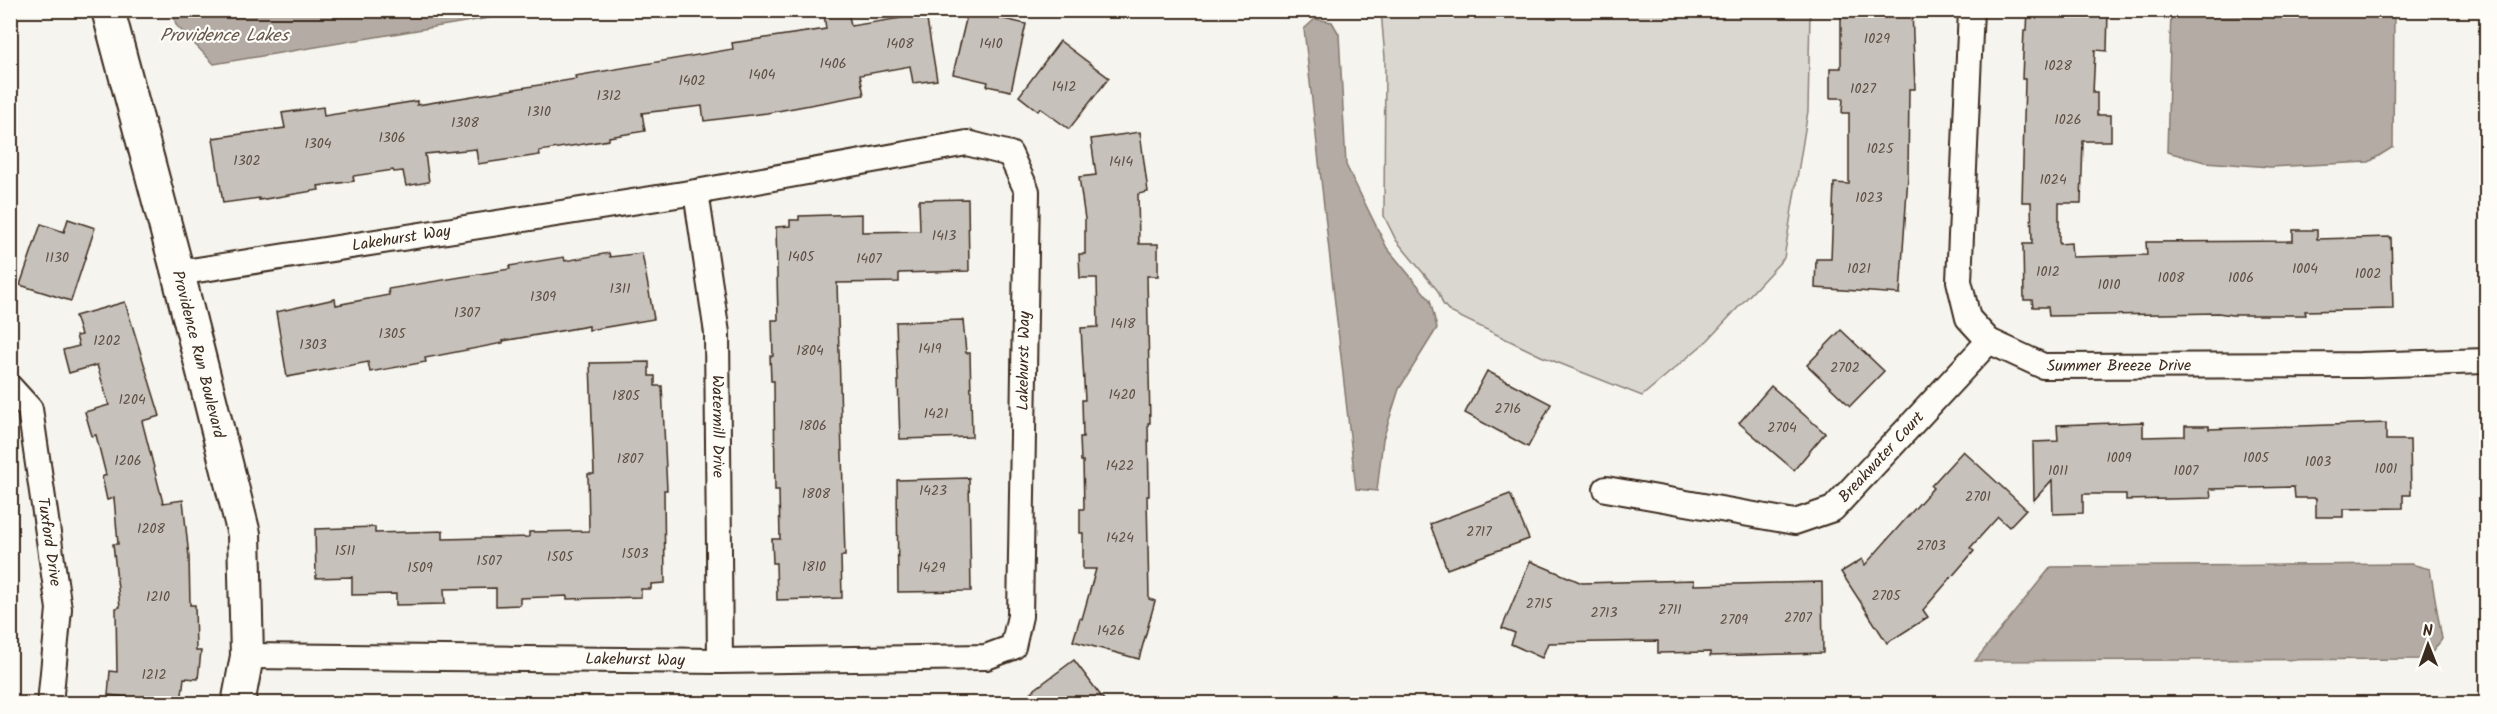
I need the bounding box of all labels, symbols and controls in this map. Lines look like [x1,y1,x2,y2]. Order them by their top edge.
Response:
water label: Providence Lakes [160,22,290,51]
house number: 1029 [1864,28,1890,50]
house number: 1408 [886,33,914,55]
house number: 1410 [979,33,1003,55]
house number: 1406 [820,53,846,75]
house number: 1028 [2044,55,2073,77]
house number: 1404 [749,64,776,86]
house number: 1402 [678,70,706,92]
house number: 1412 [1052,76,1076,98]
house number: 1027 [1850,78,1877,100]
house number: 1312 [597,85,621,107]
house number: 1310 [527,101,551,123]
house number: 1026 [2054,109,2082,131]
house number: 1308 [451,112,479,134]
house number: 1306 [378,127,406,149]
house number: 1304 [304,133,332,155]
house number: 1025 [1866,138,1895,160]
house number: 1302 [233,150,261,172]
house number: 1414 [1109,151,1133,173]
house number: 1024 [2039,169,2067,191]
house number: 1023 [1855,187,1883,209]
street label: Lakehurst Way [350,218,453,258]
house number: 1413 [932,225,956,247]
house number: 1405 [788,246,816,268]
house number: 1130 [45,247,69,269]
house number: 1407 [856,248,882,270]
house number: 1021 [1847,258,1871,280]
house number: 1004 [2292,258,2318,280]
house number: 1012 [2036,261,2060,283]
house number: 1002 [2355,263,2381,285]
house number: 1008 [2158,267,2185,289]
house number: 1006 [2228,267,2254,289]
street label: Providence Run Boulevard [165,268,232,442]
house number: 1010 [2098,274,2120,296]
house number: 1311 [609,278,631,300]
house number: 1309 [530,286,556,308]
house number: 1307 [454,302,480,324]
street label: Lakehurst Way [1011,311,1037,411]
house number: 1418 [1111,313,1136,335]
house number: 1305 [379,323,407,345]
house number: 1202 [93,330,121,352]
house number: 1303 [299,334,327,356]
house number: 1419 [918,338,942,360]
house number: 1804 [796,340,824,362]
street label: Summer Breeze Drive [2047,353,2191,378]
house number: 2702 [1830,357,1860,379]
street label: Watermill Drive [705,375,731,478]
house number: 1420 [1108,384,1136,406]
house number: 1805 [612,385,641,407]
house number: 1204 [118,389,146,411]
house number: 2716 [1495,398,1521,420]
house number: 1421 [924,403,948,425]
street label: Breakwater Court [1832,405,1931,508]
house number: 1806 [799,415,827,437]
house number: 2704 [1767,417,1797,439]
house number: 1009 [2106,447,2132,469]
house number: 1005 [2243,447,2270,469]
house number: 1807 [617,448,644,470]
house number: 1206 [114,450,142,472]
house number: 1003 [2305,451,2331,473]
house number: 1422 [1106,455,1134,477]
house number: 1001 [2375,458,2397,480]
house number: 1011 [2048,460,2068,482]
house number: 1007 [2174,460,2199,482]
house number: 1423 [919,480,947,502]
house number: 1808 [802,483,831,505]
house number: 2701 [1965,486,1991,508]
street label: Tuxford Drive [30,496,68,588]
house number: 1208 [137,518,166,540]
house number: 2717 [1466,521,1492,543]
house number: 1424 [1106,527,1134,549]
house number: 2703 [1916,535,1946,557]
house number: 1511 [335,540,355,562]
house number: 1503 [622,543,648,565]
house number: 1505 [547,546,575,568]
house number: 1507 [476,550,502,572]
house number: 1810 [802,556,826,578]
house number: 1509 [407,557,433,579]
house number: 1429 [918,557,946,579]
house number: 2705 [1871,585,1902,607]
house number: 1210 [146,586,170,608]
house number: 2715 [1526,593,1554,615]
house number: 2711 [1658,599,1682,621]
house number: 2713 [1591,602,1617,624]
house number: 2707 [1784,607,1813,629]
house number: 2709 [1720,609,1748,631]
north arrow [2398,615,2458,675]
text: N [2422,619,2433,644]
house number: 1426 [1097,620,1125,642]
street label: Lakehurst Way [585,647,685,673]
house number: 1212 [141,664,167,686]

